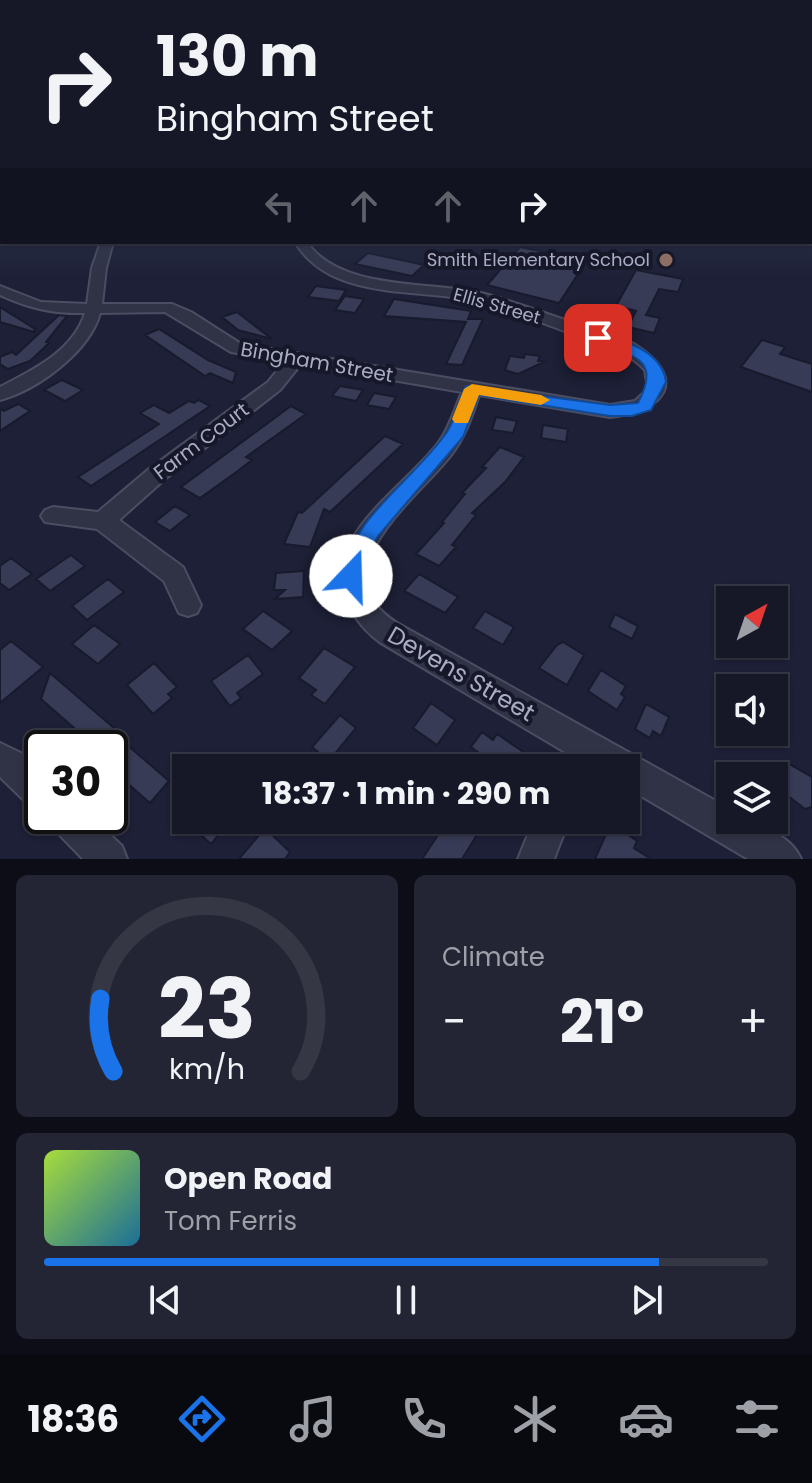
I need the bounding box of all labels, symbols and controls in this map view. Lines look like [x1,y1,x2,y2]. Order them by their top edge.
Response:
text: 130 m [156,17,319,96]
icon: right [24,32,128,136]
text: Bingham Street [156,93,434,144]
icon: left [258,184,302,228]
icon: ahead [342,184,386,228]
icon: ahead [426,184,470,228]
icon: right [510,184,554,228]
place label: Smith Elementary School [427,247,650,272]
marker: Smith Elementary School [657,251,675,269]
street label: Ellis Street [451,281,544,330]
pin [564,304,632,372]
icon: arrive [576,316,620,360]
street label: Bingham Street [239,335,395,389]
street label: Farm Court [148,396,254,486]
position arrow [309,534,393,618]
north arrow [716,586,788,658]
map controls [716,586,788,834]
street label: Devens Street [382,618,541,729]
button: sound [716,674,788,746]
speed limit sign: 30 [24,730,128,834]
button: layers [716,762,788,834]
text: 18:37 · 1 min · 290 m [262,772,550,815]
text: Climate [442,939,545,975]
text: 23 [158,951,256,1067]
text: 21° [560,980,644,1064]
text: − [442,991,466,1052]
text: + [738,991,768,1052]
text: km/h [169,1049,245,1089]
text: Open Road [164,1157,332,1200]
text: Tom Ferris [164,1203,297,1239]
icon: previous [143,1278,187,1322]
icon: pause [384,1278,428,1322]
icon: next [625,1278,669,1322]
icon: directions [174,1391,230,1447]
icon: music [285,1391,341,1447]
icon: phone [396,1391,452,1447]
icon: climate [507,1391,563,1447]
icon: car [618,1391,674,1447]
icon: filters [729,1391,785,1447]
text: 18:36 [27,1394,119,1445]

